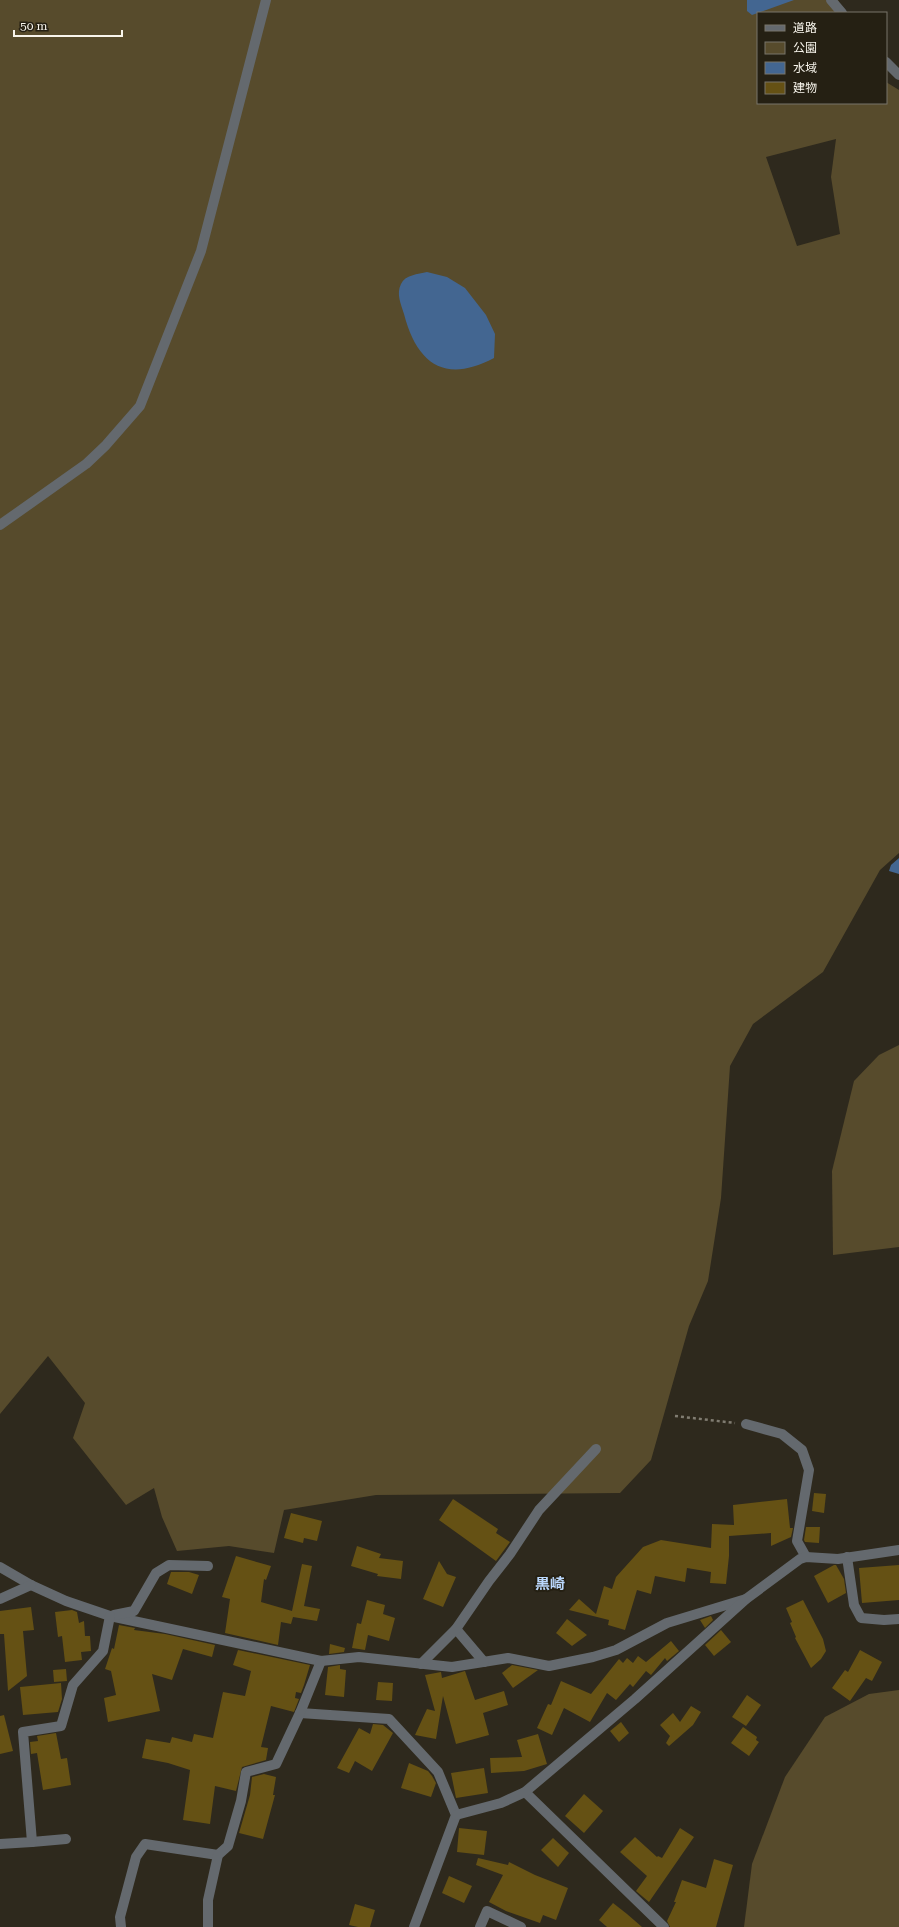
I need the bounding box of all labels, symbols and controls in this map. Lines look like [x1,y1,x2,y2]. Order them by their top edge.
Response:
scale bar [14,12,122,38]
legend [757,12,887,104]
text: 50 m [20,19,47,33]
text: 道路 [793,21,817,35]
text: 公園 [793,41,817,55]
text: 水域 [793,61,817,75]
text: 建物 [793,81,817,95]
district label: 黒崎 [535,1575,565,1593]

